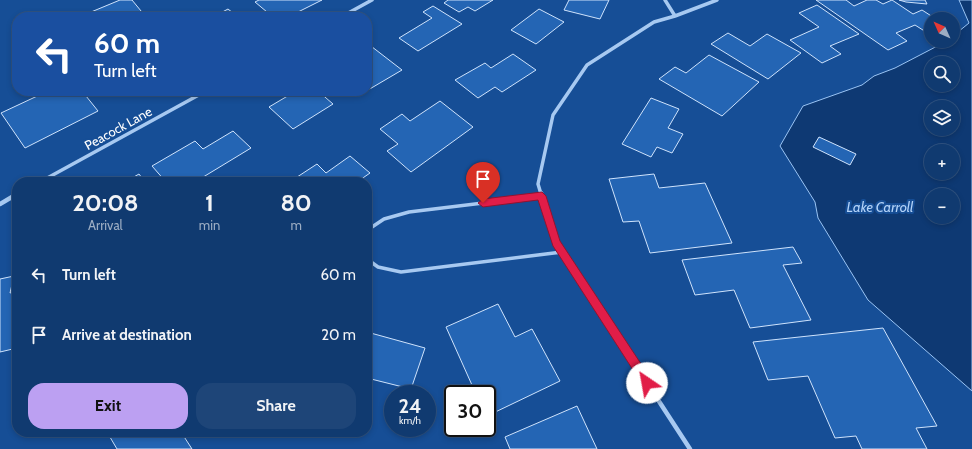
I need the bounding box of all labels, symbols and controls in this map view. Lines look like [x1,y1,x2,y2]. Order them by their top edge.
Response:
north arrow [924,12,960,48]
map controls [924,12,960,224]
text: 60 m [94,26,160,60]
icon: left [28,28,80,80]
button: search [924,56,960,92]
text: Turn left [94,60,157,82]
button: layers [924,100,960,136]
street label: Peacock Lane [82,103,155,153]
button: + [924,144,960,180]
pin [466,162,500,203]
icon: arrive [472,168,494,190]
text: 20:08 [72,188,139,217]
text: 1 [205,188,214,217]
text: 80 [280,188,312,217]
button: − [924,188,960,224]
water label: Lake Carroll [847,198,914,216]
text: Arrival [88,217,123,233]
text: min [199,217,220,233]
text: m [290,217,302,233]
icon: left [28,264,50,286]
text: Turn left [62,266,116,284]
text: 60 m [320,266,356,284]
icon: arrive [28,324,50,346]
text: Arrive at destination [62,326,192,344]
text: 20 m [321,326,356,344]
position arrow [626,362,668,404]
button: Exit [28,383,188,429]
button: Share [196,383,356,429]
speed limit sign: 30 [444,385,496,437]
text: 24 [399,394,422,418]
text: km/h [399,414,421,427]

